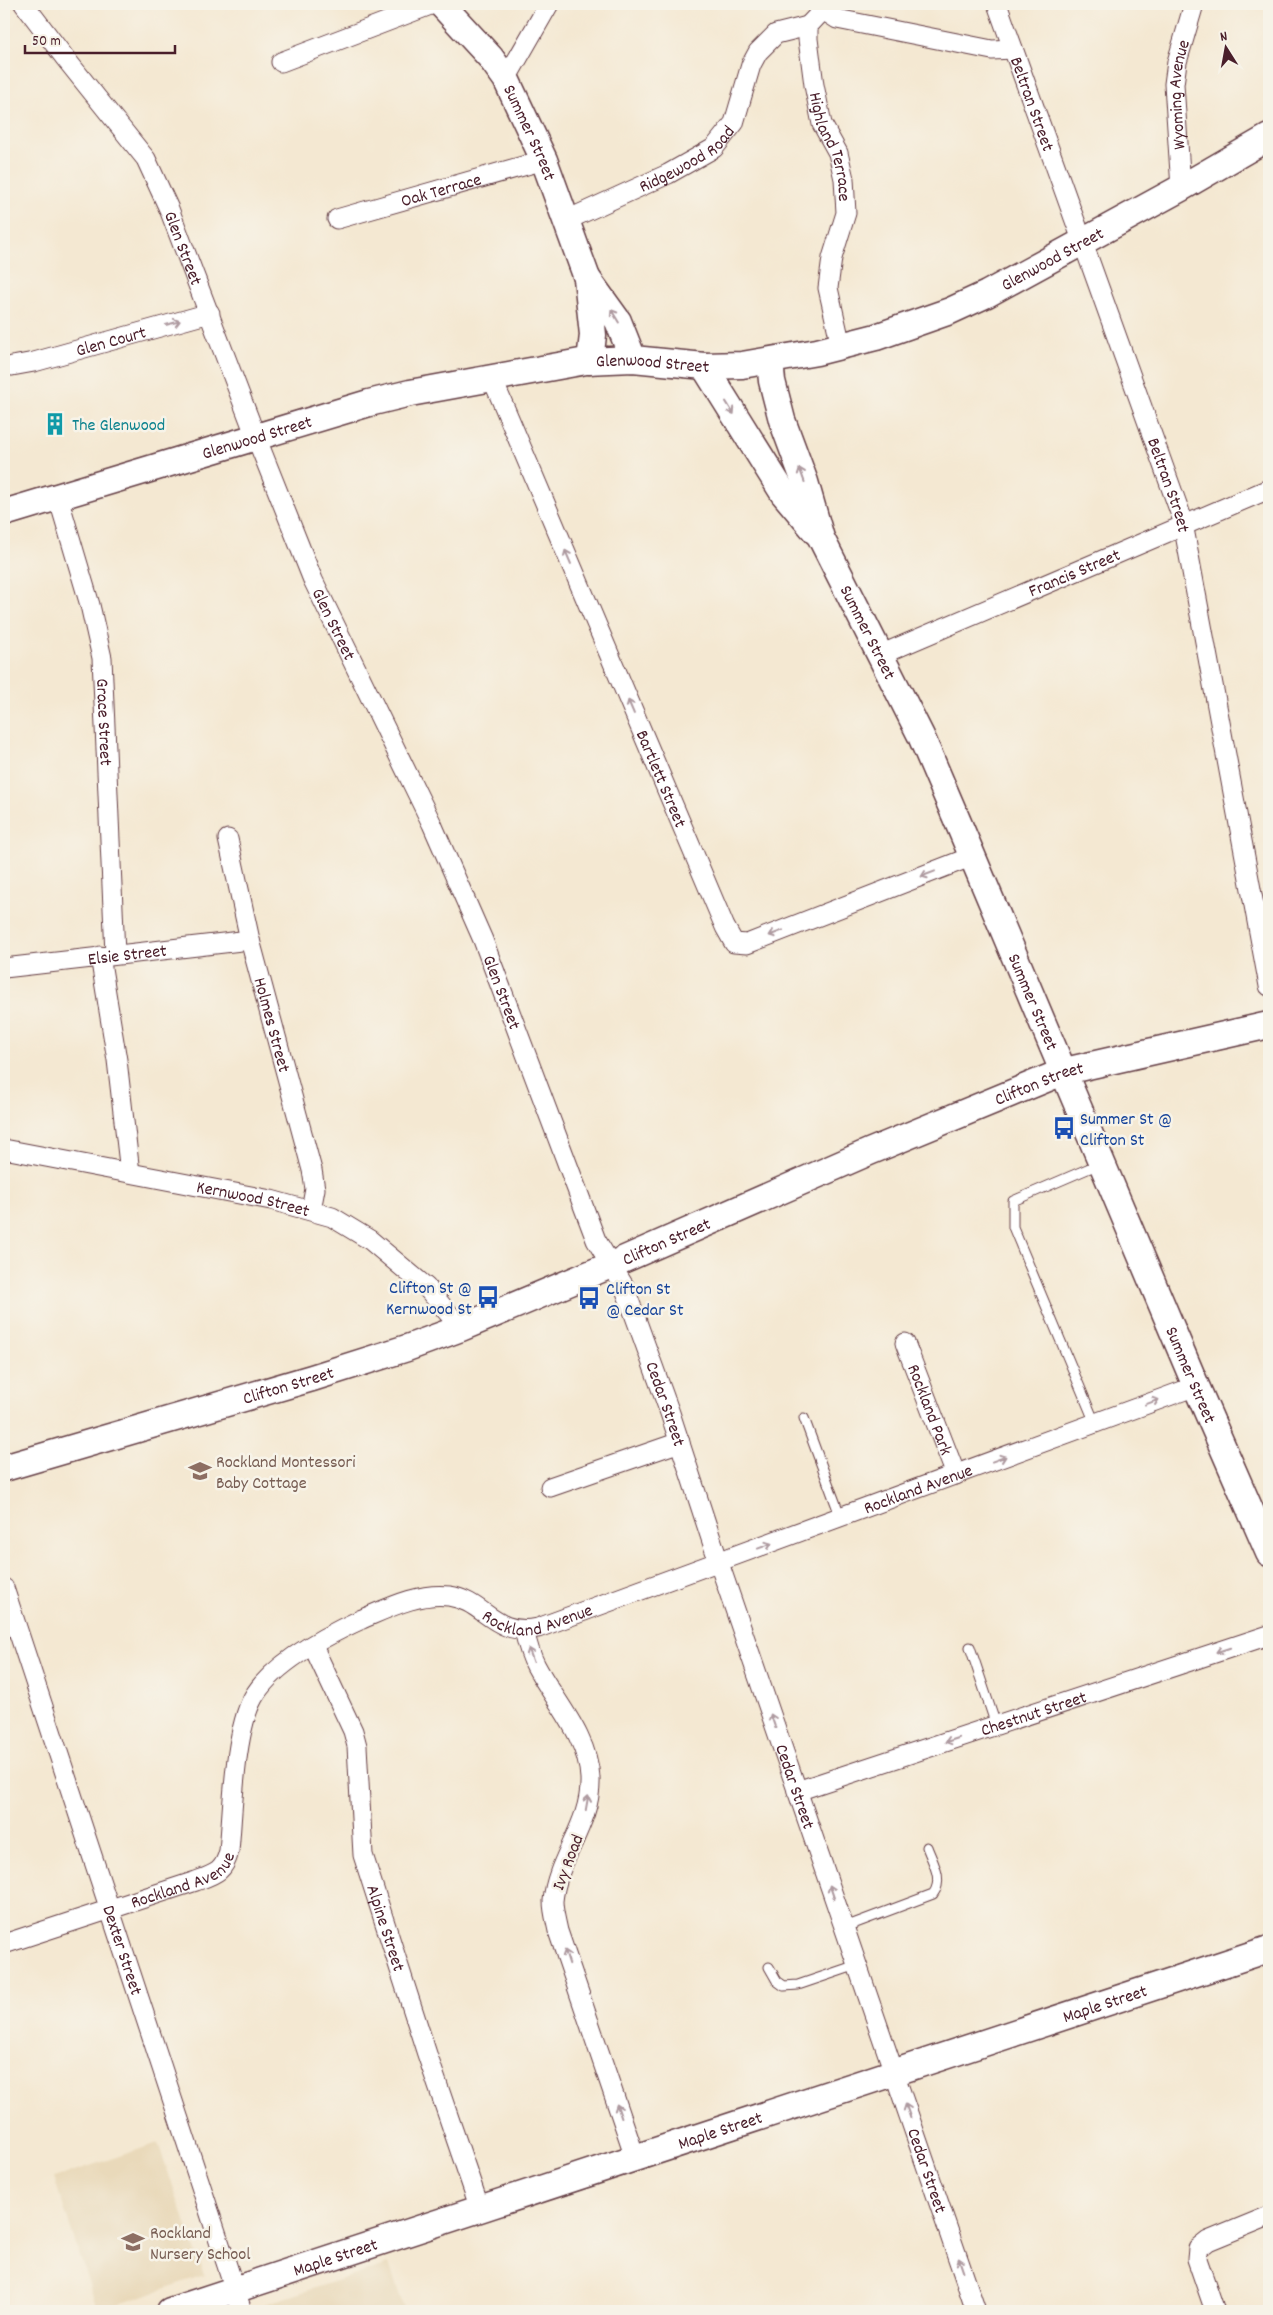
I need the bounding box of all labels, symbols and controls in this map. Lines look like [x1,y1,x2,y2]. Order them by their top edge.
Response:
scale bar [25,22,175,54]
north arrow [1200,22,1250,72]
text: N [1219,27,1229,48]
text: 50 m [32,31,61,53]
street label: Wyoming Avenue [1164,37,1198,150]
street label: Beltran Street [1002,54,1059,156]
street label: Summer Street [495,81,561,185]
street label: Highland Terrace [801,90,855,202]
street label: Ridgewood Road [636,121,742,201]
street label: Oak Terrace [398,168,485,215]
street label: Glen Street [156,208,207,290]
street label: Glenwood Street [997,222,1109,299]
one-way arrow [610,309,620,323]
one-way arrow [164,318,180,327]
street label: Glen Court [73,321,150,365]
street label: Glenwood Street [595,349,710,381]
one-way arrow [725,400,735,414]
building icon: The Glenwood [42,411,68,437]
street label: Glenwood Street [199,411,316,468]
place label: The Glenwood [72,414,165,439]
street label: Beltran Street [1139,435,1194,535]
one-way arrow [797,468,806,483]
street label: Francis Street [1025,544,1125,605]
one-way arrow [562,550,572,565]
street label: Summer Street [832,581,901,685]
street label: Glen Street [304,585,360,666]
street label: Grace Street [88,678,117,767]
one-way arrow [625,700,635,715]
street label: Bartlett Street [628,727,692,832]
one-way arrow [920,870,935,879]
one-way arrow [769,929,784,938]
street label: Elsie Street [87,940,169,973]
street label: Summer Street [1000,950,1063,1055]
street label: Glen Street [475,952,526,1034]
street label: Holmes Street [246,975,295,1076]
street label: Clifton Street [991,1057,1087,1114]
place label: Summer St @ Clifton St [1080,1108,1172,1154]
bus stop icon: Summer St @ Clifton St [1051,1115,1077,1141]
street label: Kernwood Street [194,1176,312,1225]
street label: Clifton Street [619,1213,715,1273]
place label: Clifton St @ Kernwood St [386,1277,472,1323]
place label: Clifton St @ Cedar St [606,1278,684,1324]
bus stop icon: Clifton St @ Kernwood St [475,1284,501,1310]
bus stop icon: Clifton St @ Cedar St [576,1285,602,1311]
street label: Summer Street [1157,1323,1221,1428]
street label: Cedar Street [637,1359,690,1450]
street label: Rockland Park [899,1361,957,1459]
street label: Clifton Street [240,1362,338,1413]
one-way arrow [1143,1397,1159,1406]
place label: Rockland Montessori Baby Cottage [216,1451,356,1497]
one-way arrow [991,1454,1006,1463]
school or university icon: Rockland Montessori Baby Cottage [187,1458,213,1484]
street label: Rockland Avenue [861,1459,977,1522]
one-way arrow [757,1541,772,1550]
street label: Rockland Avenue [476,1599,597,1645]
one-way arrow [1216,1646,1231,1655]
one-way arrow [526,1648,535,1663]
street label: Chestnut Street [978,1686,1091,1744]
one-way arrow [768,1714,778,1730]
one-way arrow [945,1735,961,1745]
street label: Cedar Street [767,1741,820,1833]
one-way arrow [583,1795,593,1811]
street label: Ivy Road [547,1831,591,1895]
street label: Rockland Avenue [128,1849,243,1917]
street label: Alpine Street [358,1882,410,1975]
one-way arrow [827,1884,836,1900]
street label: Dexter Street [94,1903,147,1999]
one-way arrow [562,1950,571,1965]
street label: Maple Street [1060,1980,1151,2031]
one-way arrow [614,2104,623,2119]
one-way arrow [903,2104,913,2120]
street label: Maple Street [675,2107,766,2158]
street label: Cedar Street [899,2125,952,2217]
place label: Rockland Nursery School [150,2222,251,2268]
school or university icon: Rockland Nursery School [120,2229,146,2255]
street label: Maple Street [291,2233,382,2284]
one-way arrow [955,2257,965,2273]

